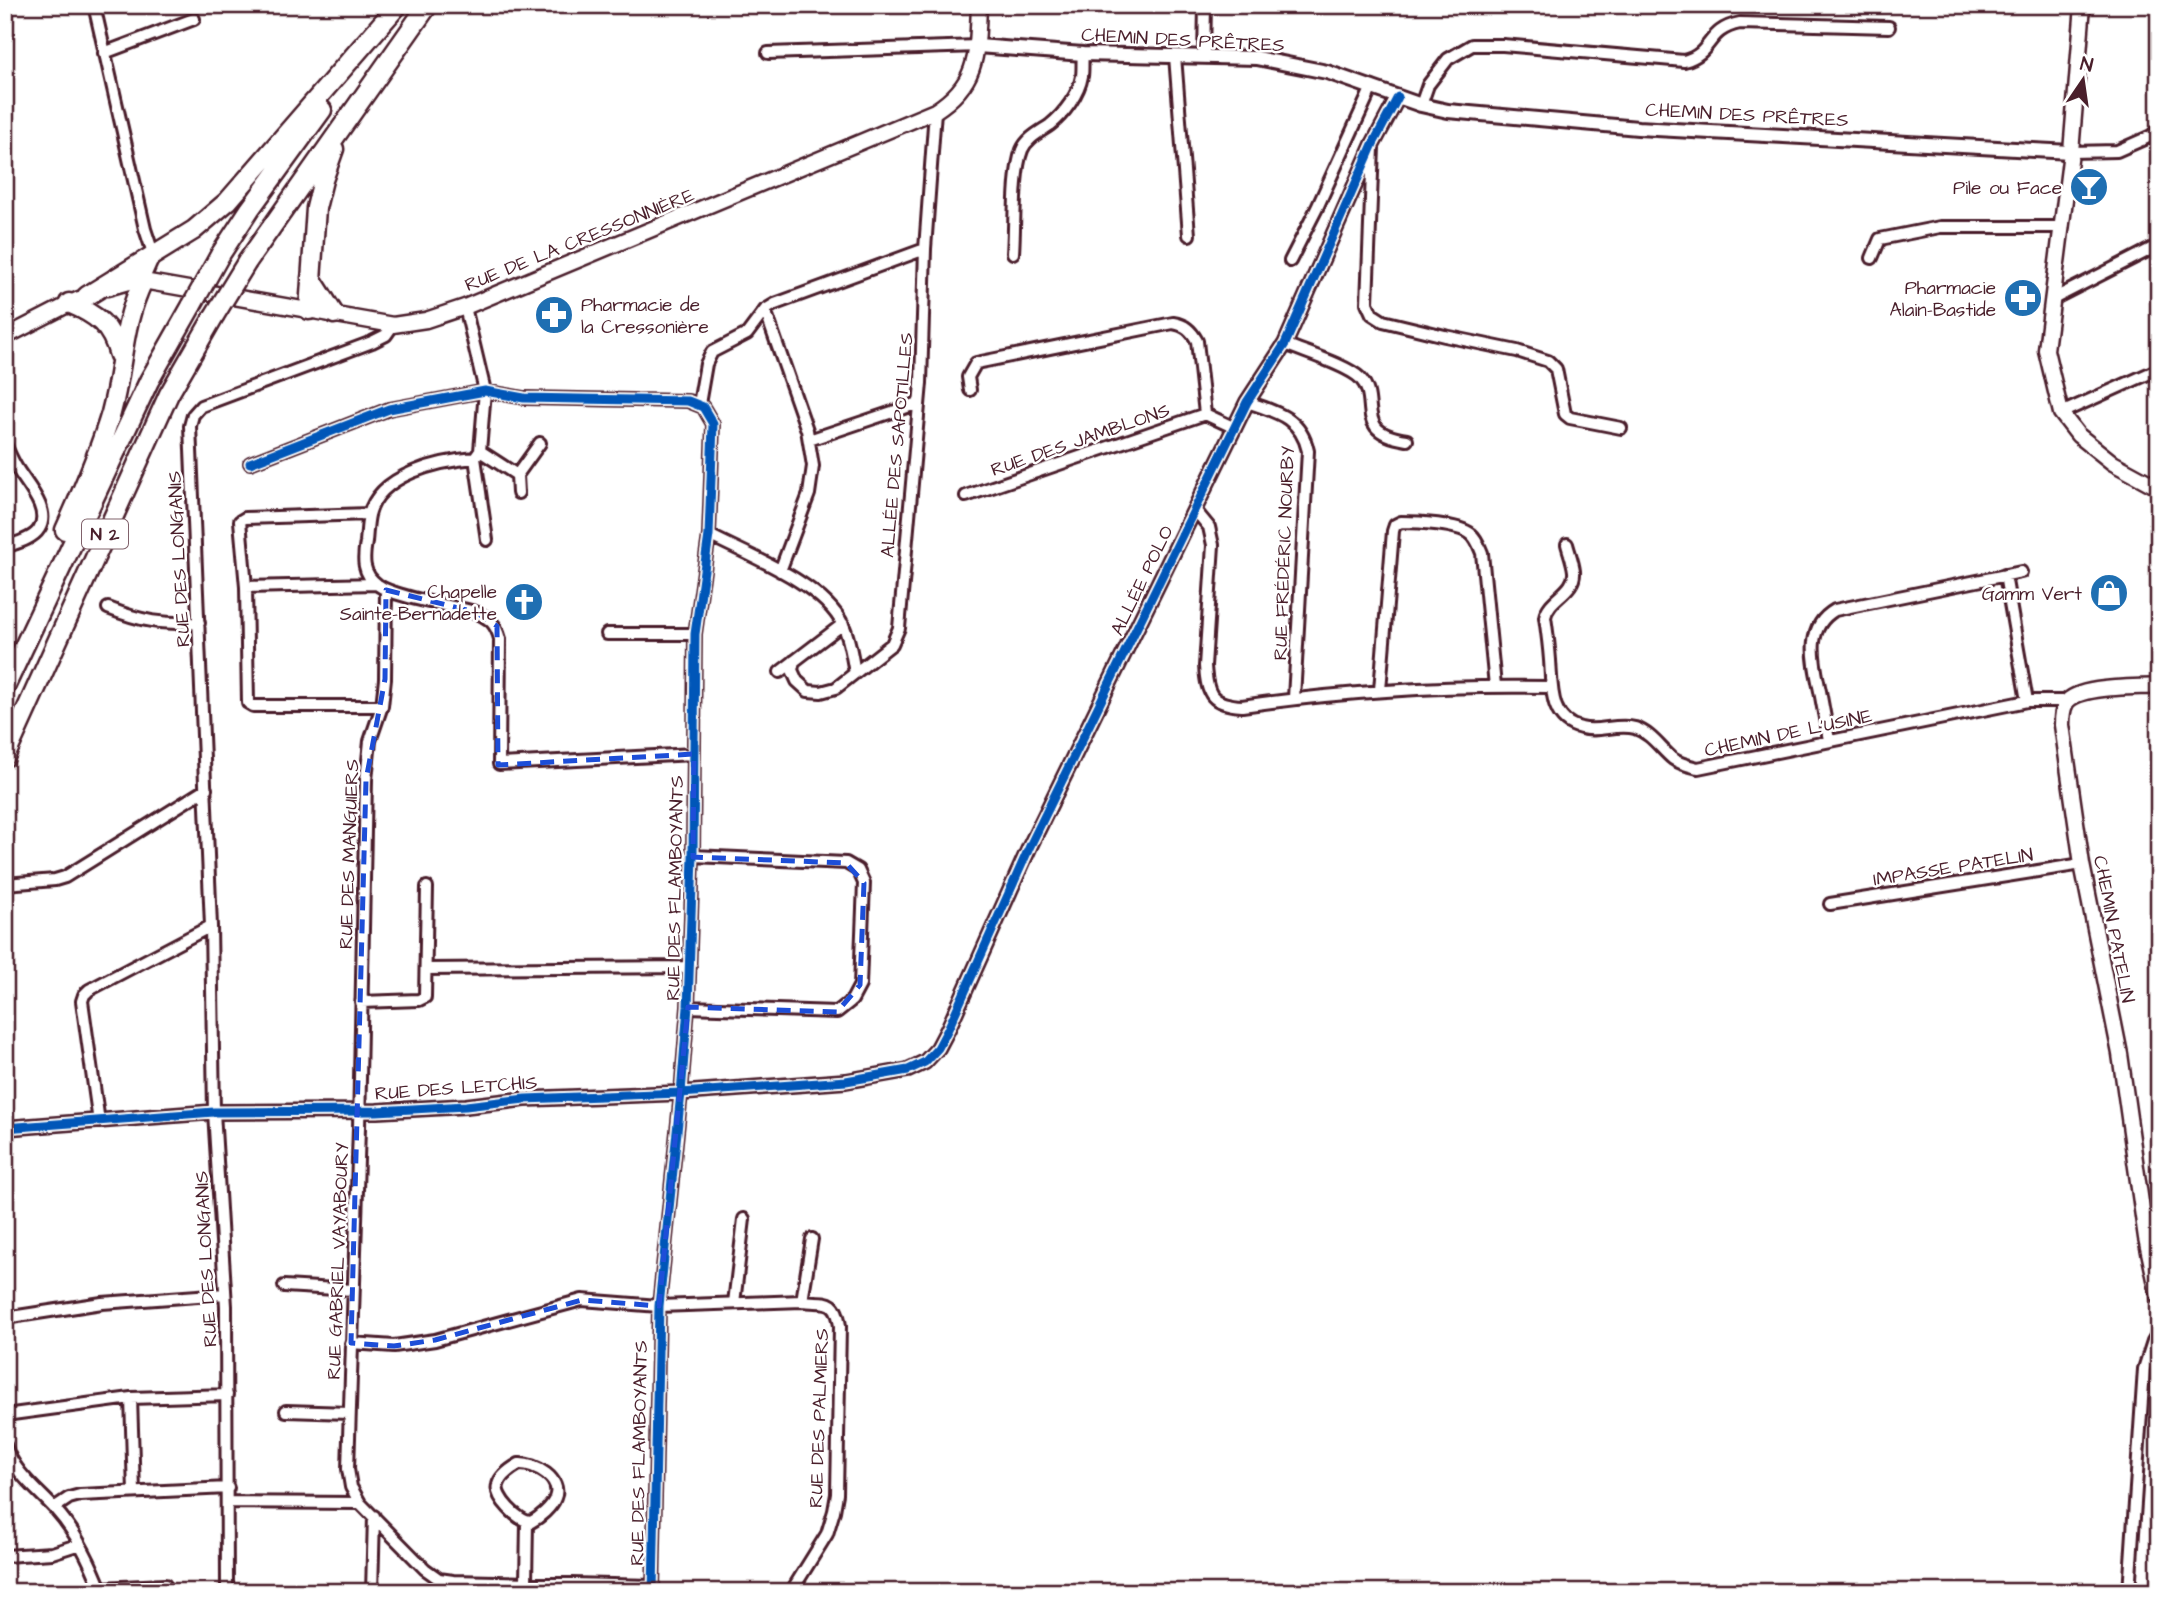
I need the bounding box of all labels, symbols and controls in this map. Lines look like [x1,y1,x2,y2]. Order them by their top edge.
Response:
street label: CHEMIN DES PRÊTRES [1081,22,1285,59]
north arrow [2048,46,2118,116]
text: N [2078,50,2095,79]
street label: CHEMIN DES PRÊTRES [1645,97,1849,134]
bar icon: Pile ou Face [2068,166,2110,208]
place label: Pile ou Face [1953,175,2062,202]
street label: RUE DE LA CRESSONNIÈRE [461,182,698,299]
place label: Pharmacie Alain-Bastide [1890,275,1996,324]
pharmacy icon: Pharmacie Alain-Bastide [2002,277,2044,319]
place label: Pharmacie de la Cressonière [581,292,709,341]
pharmacy icon: Pharmacie de la Cressonière [533,294,575,336]
street label: ALLÉE DES SAPOTILLES [874,332,921,559]
street label: RUE DES JAMBLONS [987,397,1174,484]
street label: RUE FRÉDÉRIC NOURBY [1267,445,1302,661]
street label: RUE DES LONGANIS [161,470,198,648]
road number: N 2 [82,520,128,548]
street label: ALLÉE POLO [1104,521,1181,640]
shop icon: Gamm Vert [2088,572,2130,614]
place label: Chapelle Sainte-Bernadette [340,579,497,628]
church icon: Chapelle Sainte-Bernadette [503,581,545,623]
place label: Gamm Vert [1982,581,2082,608]
street label: CHEMIN DE L'USINE [1702,703,1875,764]
street label: RUE DES MANGUIERS [333,759,366,949]
street label: RUE DES FLAMBOYANTS [660,775,691,1001]
street label: IMPASSE PATELIN [1871,842,2035,893]
street label: CHEMIN PATELIN [2086,853,2141,1005]
street label: RUE DES LETCHIS [374,1069,538,1108]
street label: RUE GABRIEL VAYABOURY [321,1142,356,1380]
street label: RUE DES LONGANIS [188,1170,225,1348]
street label: RUE DES PALMIERS [803,1328,836,1508]
street label: RUE DES FLAMBOYANTS [624,1340,655,1566]

